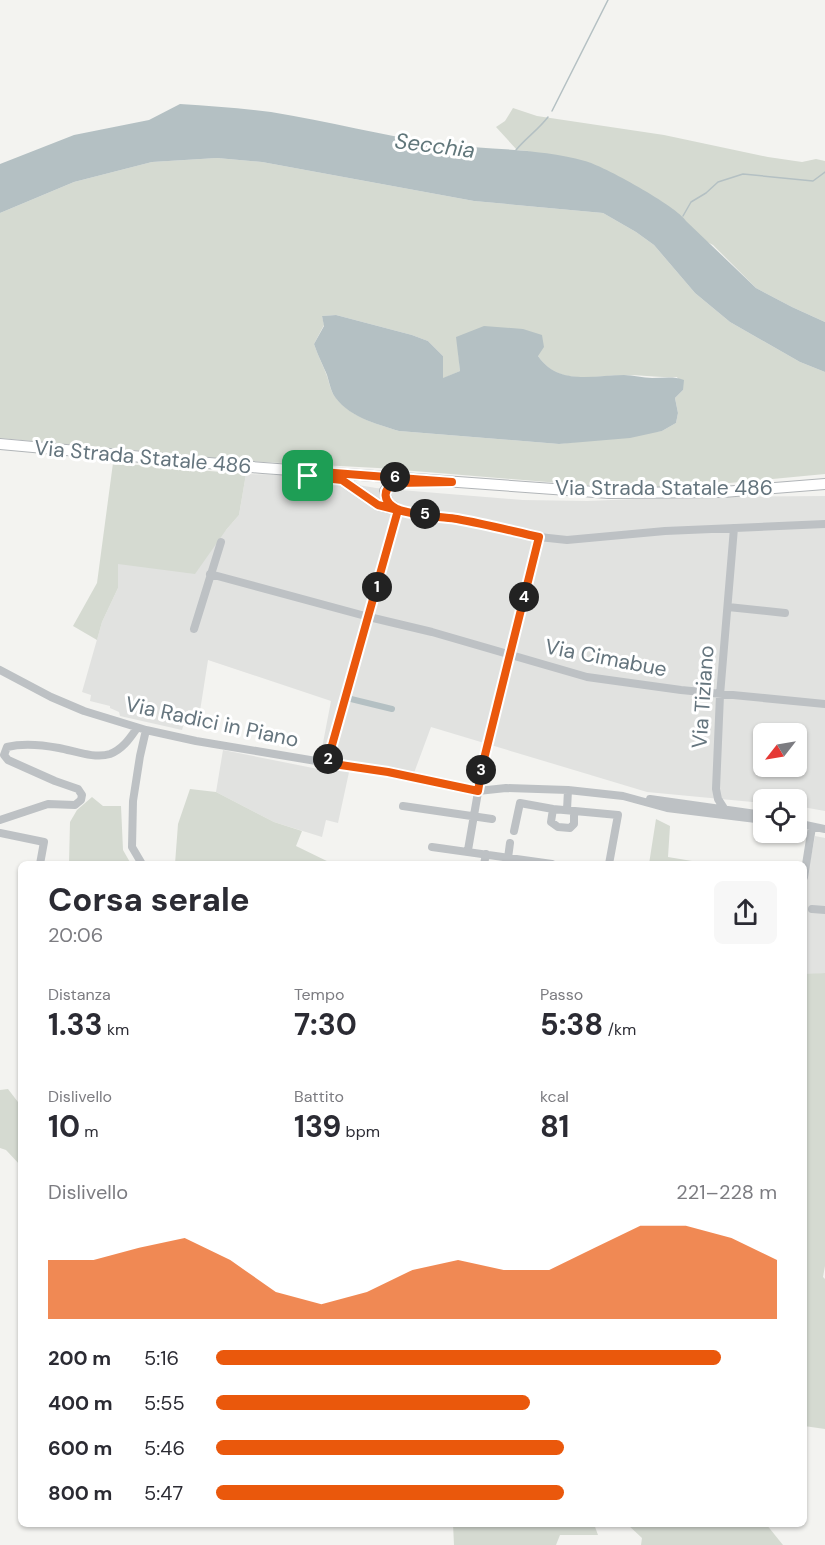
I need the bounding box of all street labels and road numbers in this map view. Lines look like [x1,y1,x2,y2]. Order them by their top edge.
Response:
street label: Via Strada Statale 486 [33,434,253,480]
street label: Via Strada Statale 486 [555,474,773,502]
street label: Via Cimabue [543,632,669,684]
street label: Via Tiziano [685,644,721,750]
street label: Via Radici in Piano [123,690,301,754]

